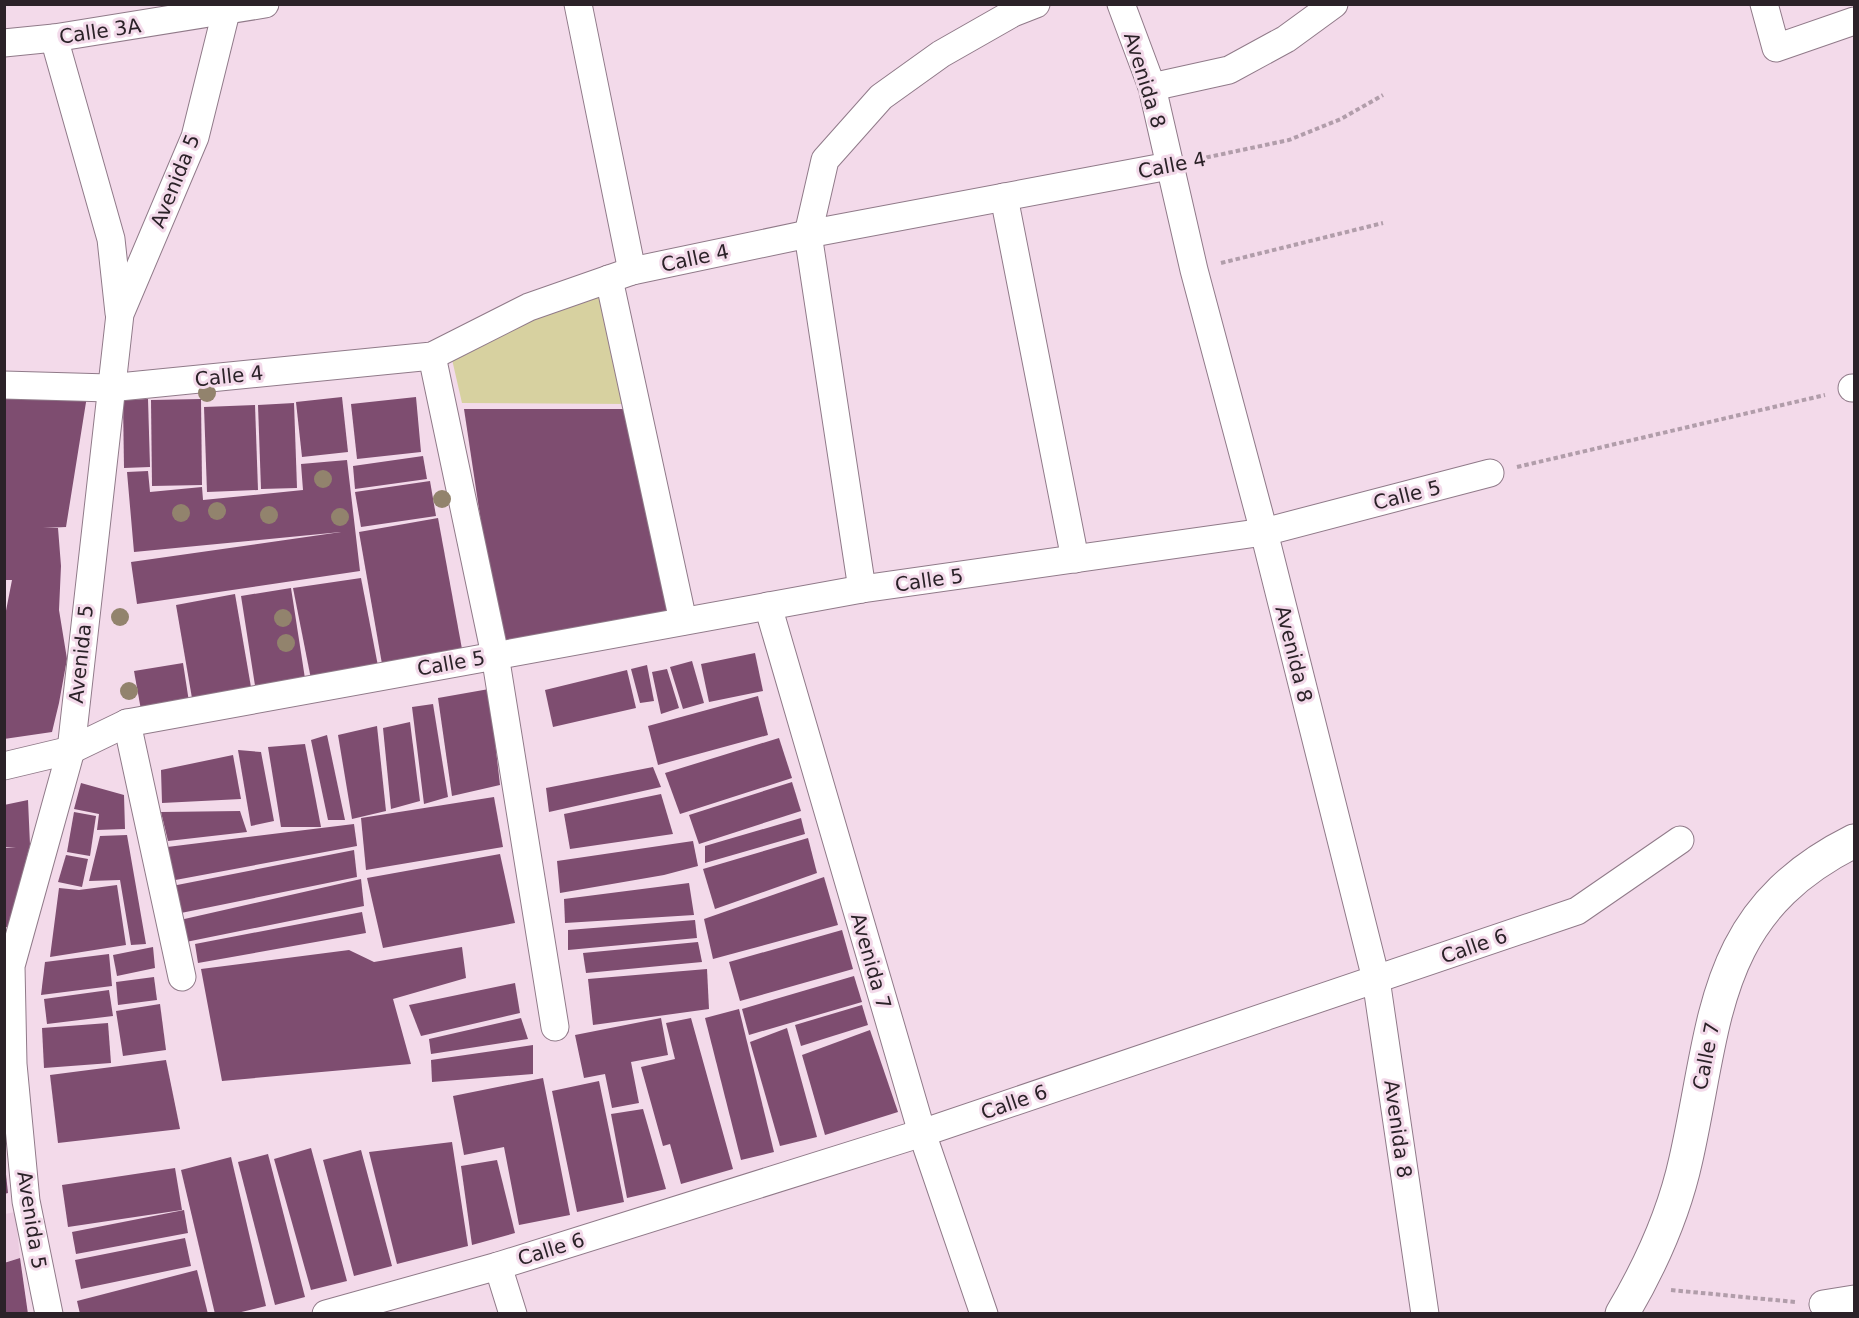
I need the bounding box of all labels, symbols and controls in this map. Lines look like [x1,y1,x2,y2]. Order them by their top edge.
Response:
street label: Calle 3A [58,13,143,49]
street label: Avenida 8 [1119,29,1171,131]
street label: Avenida 5 [145,131,205,231]
street label: Calle 4 [1136,147,1208,183]
street label: Calle 4 [659,239,731,277]
street label: Calle 4 [194,360,264,392]
street label: Calle 5 [1371,475,1443,515]
street label: Calle 5 [893,563,965,597]
street label: Avenida 8 [1270,603,1318,705]
street label: Avenida 5 [64,604,98,704]
street label: Calle 5 [415,645,487,681]
street label: Avenida 7 [846,910,896,1012]
street label: Calle 6 [1438,923,1510,969]
street label: Calle 7 [1688,1020,1724,1092]
street label: Avenida 8 [1379,1078,1417,1180]
street label: Calle 6 [978,1079,1050,1125]
street label: Avenida 5 [12,1169,52,1271]
street label: Calle 6 [515,1227,587,1271]

